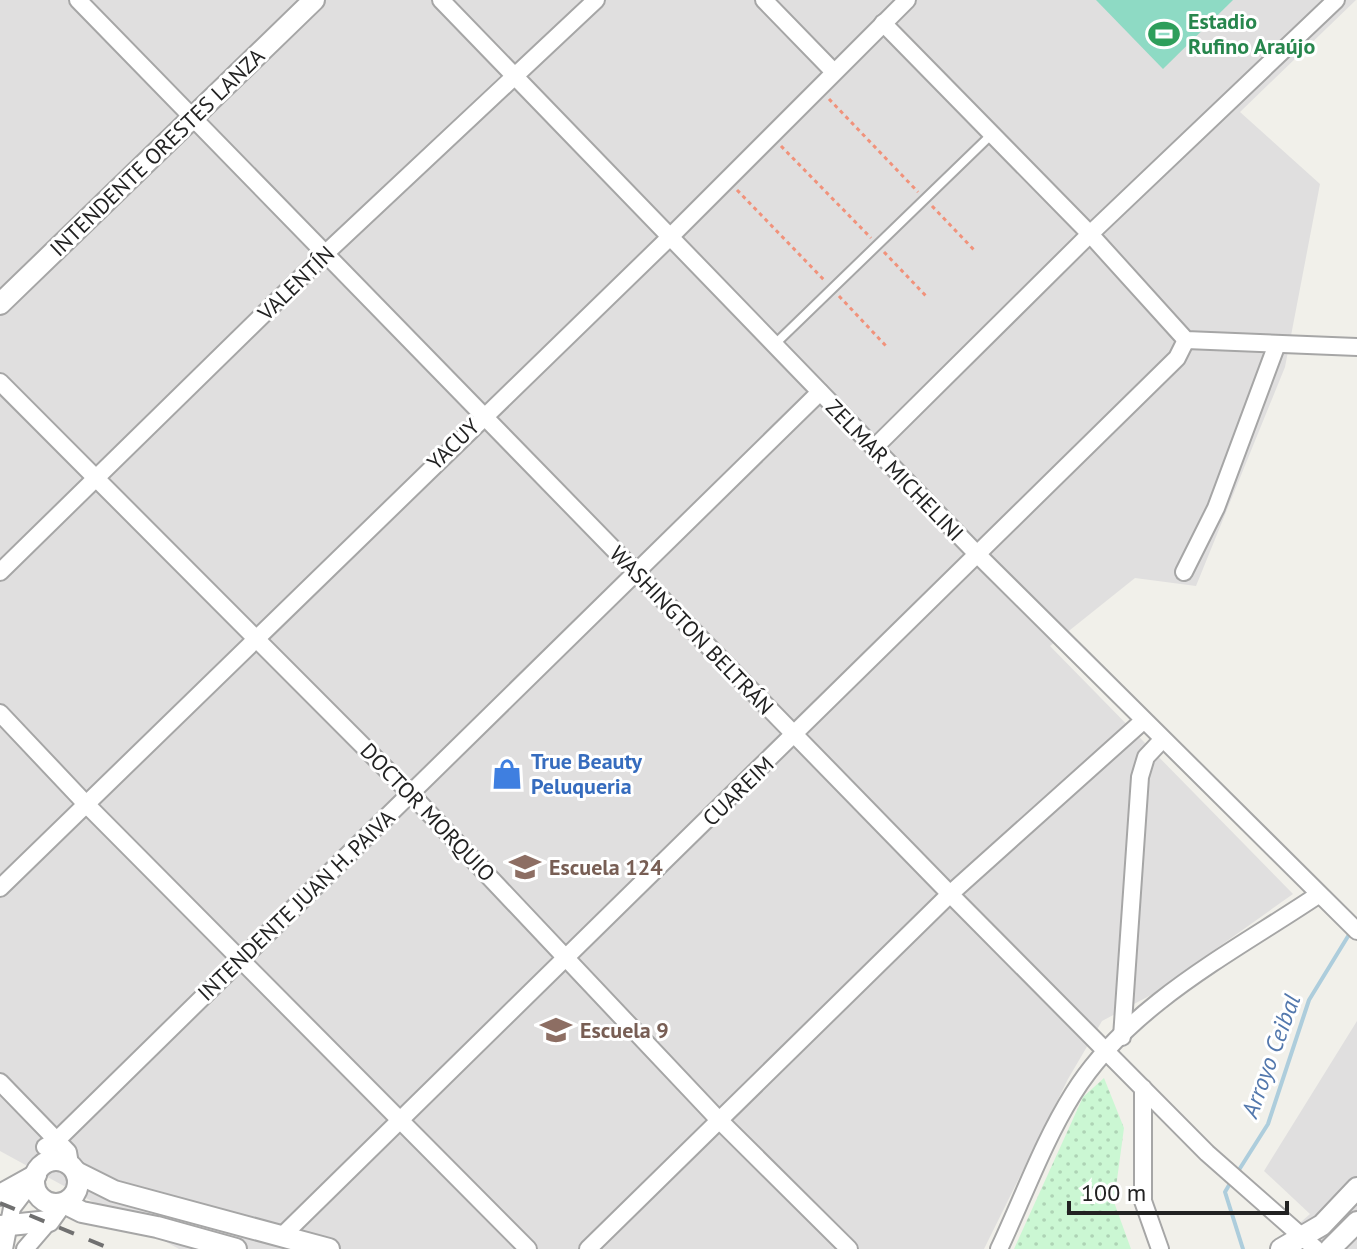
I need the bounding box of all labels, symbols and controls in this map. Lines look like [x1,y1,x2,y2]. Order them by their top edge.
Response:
place label: Estadio Rufino Araújo [1188,7,1315,60]
sports icon: Estadio Rufino Araújo [1147,17,1181,51]
street label: INTENDENTE ORESTES LANZA [44,42,270,262]
street label: VALENTÍN [251,240,340,327]
street label: ZELMAR MICHELINI [820,393,970,547]
street label: YACUY [421,412,486,476]
street label: WASHINGTON BELTRÁN [604,540,780,720]
street label: DOCTOR MORQUIO [355,737,501,887]
place label: True Beauty Peluqueria [531,747,643,800]
street label: CUAREIM [696,750,780,832]
shop icon: True Beauty Peluqueria [490,757,524,791]
street label: INTENDENTE JUAN H. PAIVA [192,803,401,1007]
school or university icon: Escuela 124 [508,850,542,884]
place label: Escuela 124 [549,853,663,881]
water label: Arroyo Ceibal [1234,989,1307,1123]
school or university icon: Escuela 9 [539,1013,573,1047]
place label: Escuela 9 [580,1016,669,1044]
scale bar [1069,1165,1287,1215]
text: 100 m [1081,1177,1146,1208]

